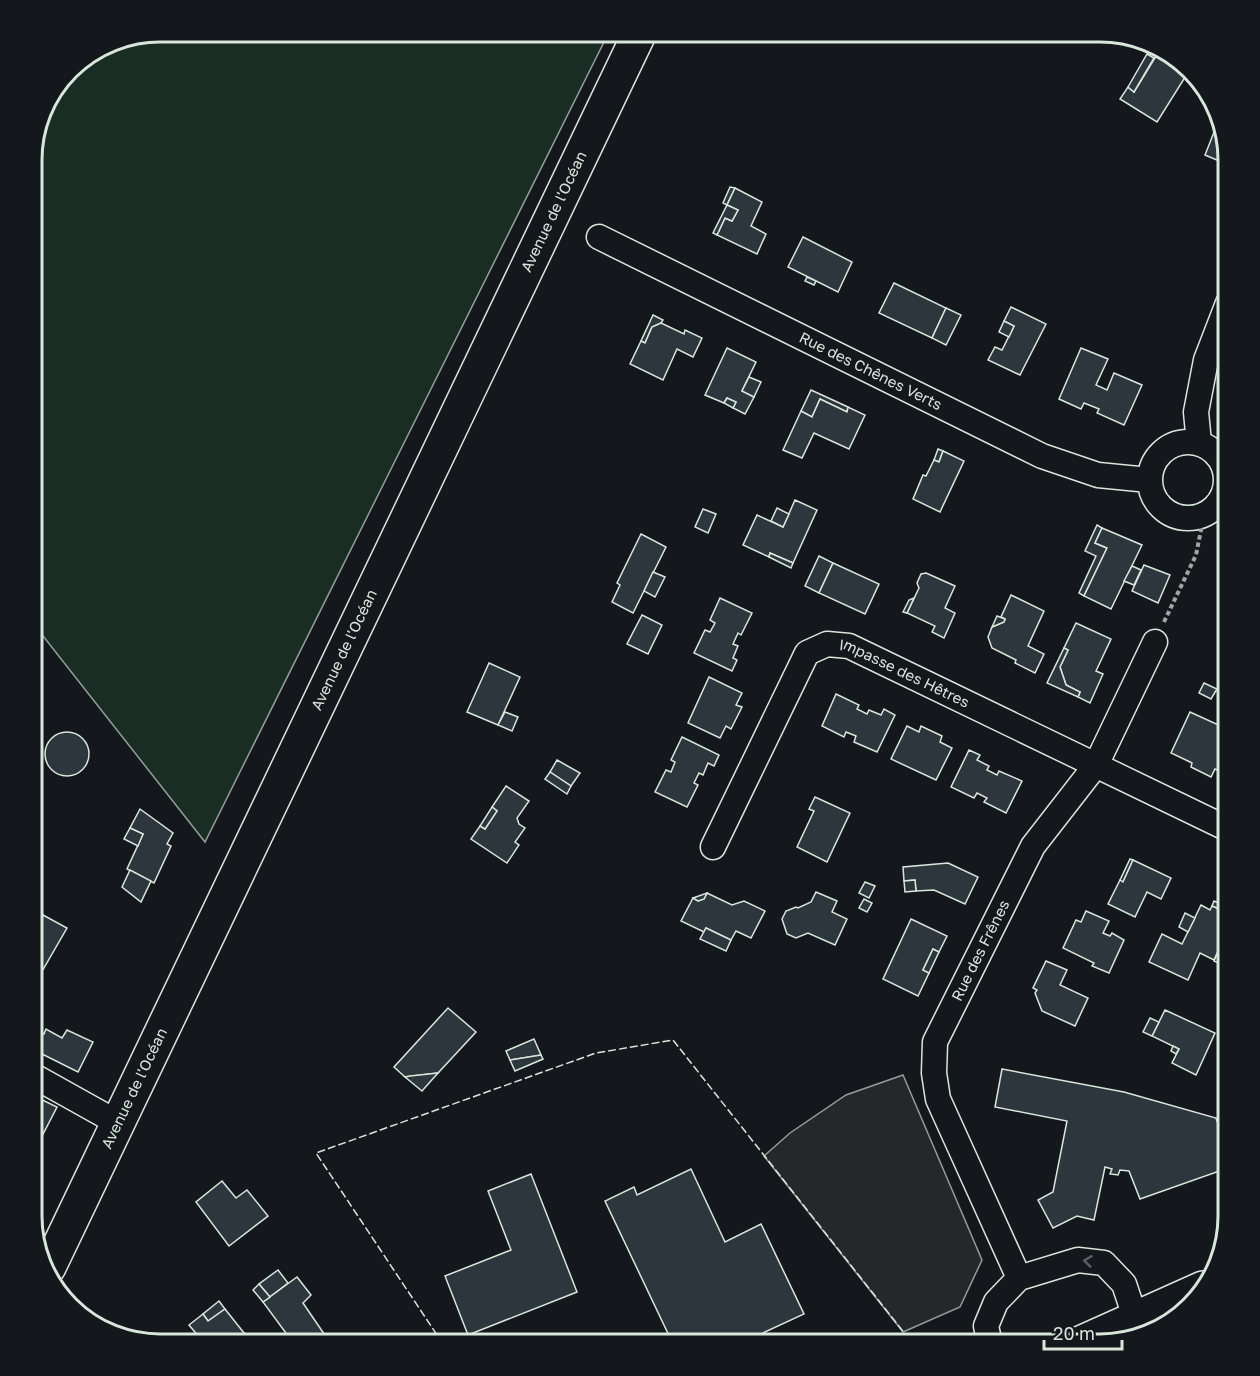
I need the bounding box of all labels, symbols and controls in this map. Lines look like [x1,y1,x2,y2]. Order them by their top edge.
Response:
street label: Avenue de l'Océan [517,148,590,274]
street label: Rue des Chênes Verts [797,328,945,413]
street label: Avenue de l'Océan [307,586,380,713]
street label: Impasse des Hêtres [839,635,973,711]
street label: Rue des Frênes [947,897,1013,1004]
street label: Avenue de l'Océan [97,1025,170,1151]
one-way arrow [1084,1256,1093,1268]
scale bar [1044,1313,1122,1351]
text: 20 m [1053,1322,1095,1344]

